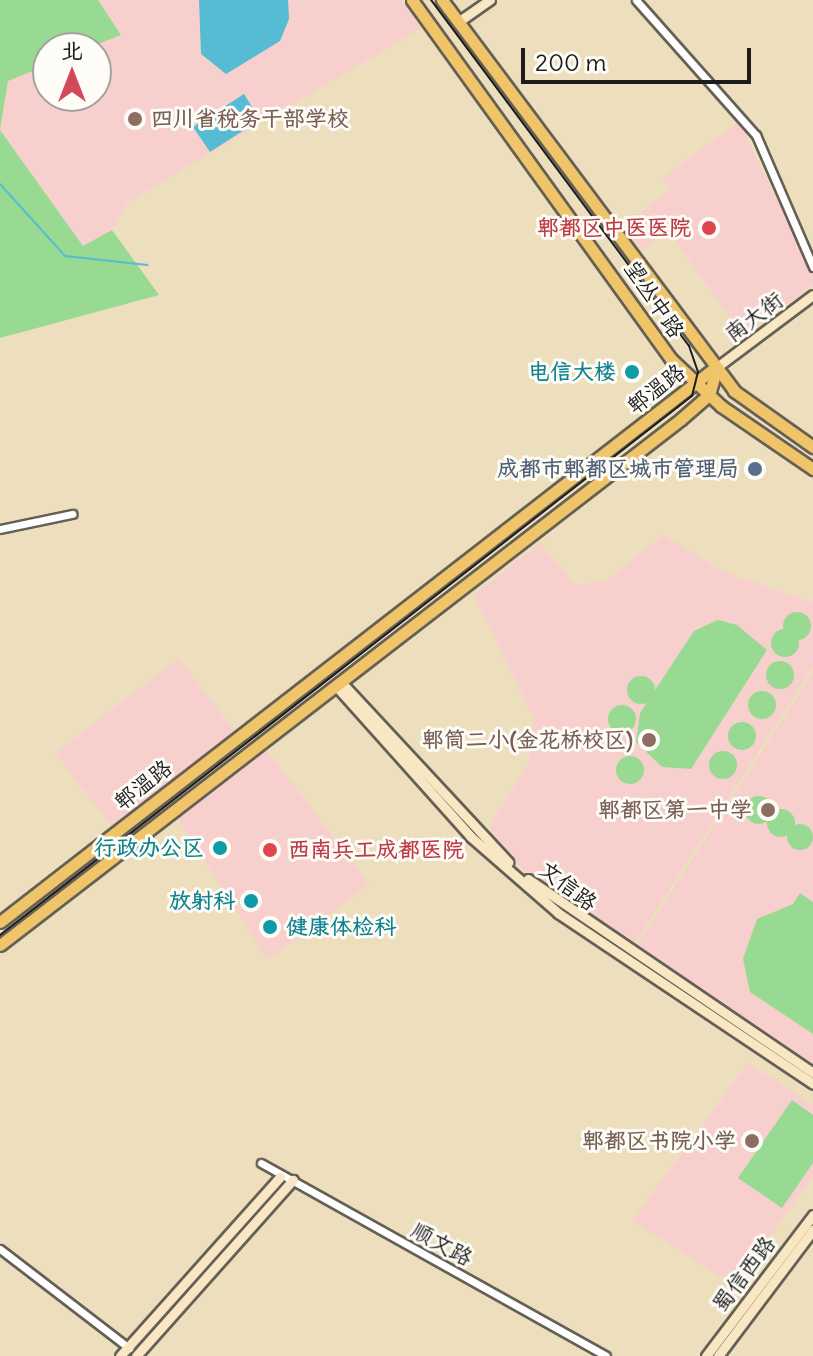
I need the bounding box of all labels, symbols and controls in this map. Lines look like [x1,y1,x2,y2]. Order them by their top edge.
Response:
north arrow [32,32,112,112]
scale bar [525,32,755,82]
text: 北 [61,36,83,64]
text: 200 m [535,47,607,77]
place label: 四川省税务干部学校 [151,106,349,132]
marker: 四川省税务干部学校 [126,110,144,128]
place label: 郫都区中医医院 [537,215,691,241]
marker: 郫都区中医医院 [698,217,720,239]
street label: 望丛中路 [618,255,690,343]
street label: 南大街 [720,287,788,347]
street label: 郫温路 [622,358,690,420]
place label: 电信大楼 [528,359,616,385]
marker: 电信大楼 [623,363,641,381]
place label: 成都市郫都区城市管理局 [497,456,739,482]
marker: 成都市郫都区城市管理局 [746,460,764,478]
place label: 郫筒二小(金花桥校区) [422,727,633,753]
marker: 郫筒二小(金花桥校区) [640,731,658,749]
street label: 郫温路 [109,754,177,816]
place label: 郫都区第一中学 [598,797,752,823]
marker: 郫都区第一中学 [759,801,777,819]
place label: 行政办公区 [94,835,204,861]
place label: 西南兵工成都医院 [288,837,464,863]
marker: 行政办公区 [211,839,229,857]
marker: 西南兵工成都医院 [259,839,281,861]
street label: 文信路 [534,856,602,916]
place label: 放射科 [169,888,235,914]
marker: 放射科 [242,892,260,910]
place label: 健康体检科 [286,914,396,940]
marker: 健康体检科 [261,918,279,936]
place label: 郫都区书院小学 [582,1128,736,1154]
marker: 郫都区书院小学 [743,1132,761,1150]
street label: 顺文路 [407,1216,477,1272]
street label: 蜀信西路 [707,1231,781,1317]

